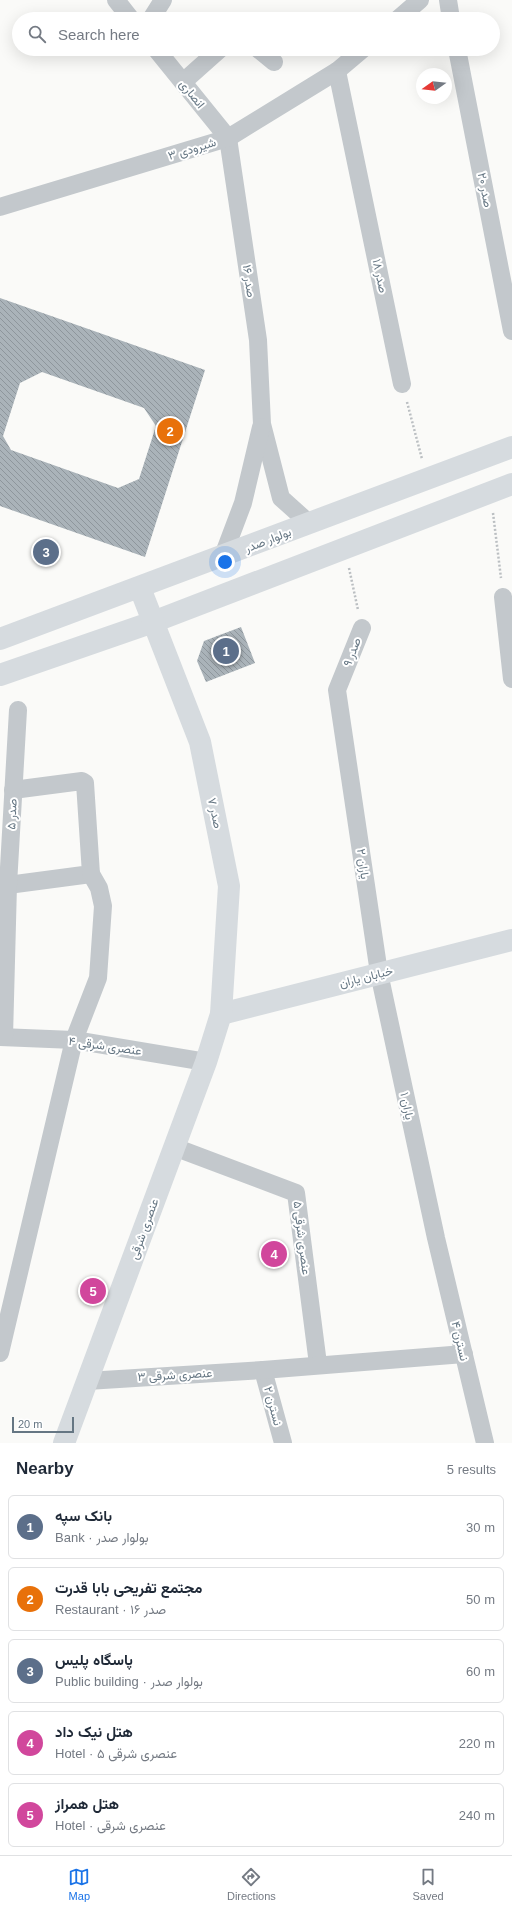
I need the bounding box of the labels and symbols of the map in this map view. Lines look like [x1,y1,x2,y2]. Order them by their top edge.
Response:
north arrow [416,68,452,104]
street label: انصاری [176,77,208,112]
street label: شیرودی ۳ [166,135,218,164]
street label: صدر ۲۰ [474,171,495,209]
street label: صدر ۱۸ [369,258,390,294]
street label: صدر ۱۶ [239,264,258,299]
pin: 2 [157,416,183,446]
street label: بولوار صدر [242,525,293,557]
pin: 3 [33,537,59,567]
your location [215,552,235,572]
pin: 1 [213,636,239,666]
street label: صدر ۹ [340,636,365,669]
street label: صدر ۷ [204,796,225,830]
street label: صدر ۵ [4,798,21,830]
street label: یاران ۲ [353,848,372,881]
street label: خیابان یاران [338,964,394,991]
street label: عنصری شرقی ۴ [67,1034,143,1059]
street label: یاران ۱ [396,1091,417,1122]
street label: عنصری شرقی [127,1197,162,1262]
street label: عنصری شرقی ۵ [290,1200,313,1276]
pin: 4 [261,1239,287,1269]
pin: 5 [80,1276,106,1306]
street label: نسترن ۴ [448,1320,471,1363]
street label: عنصری شرقی ۳ [137,1366,213,1385]
street label: نسترن ۲ [260,1385,285,1427]
scale bar [12,1415,74,1434]

